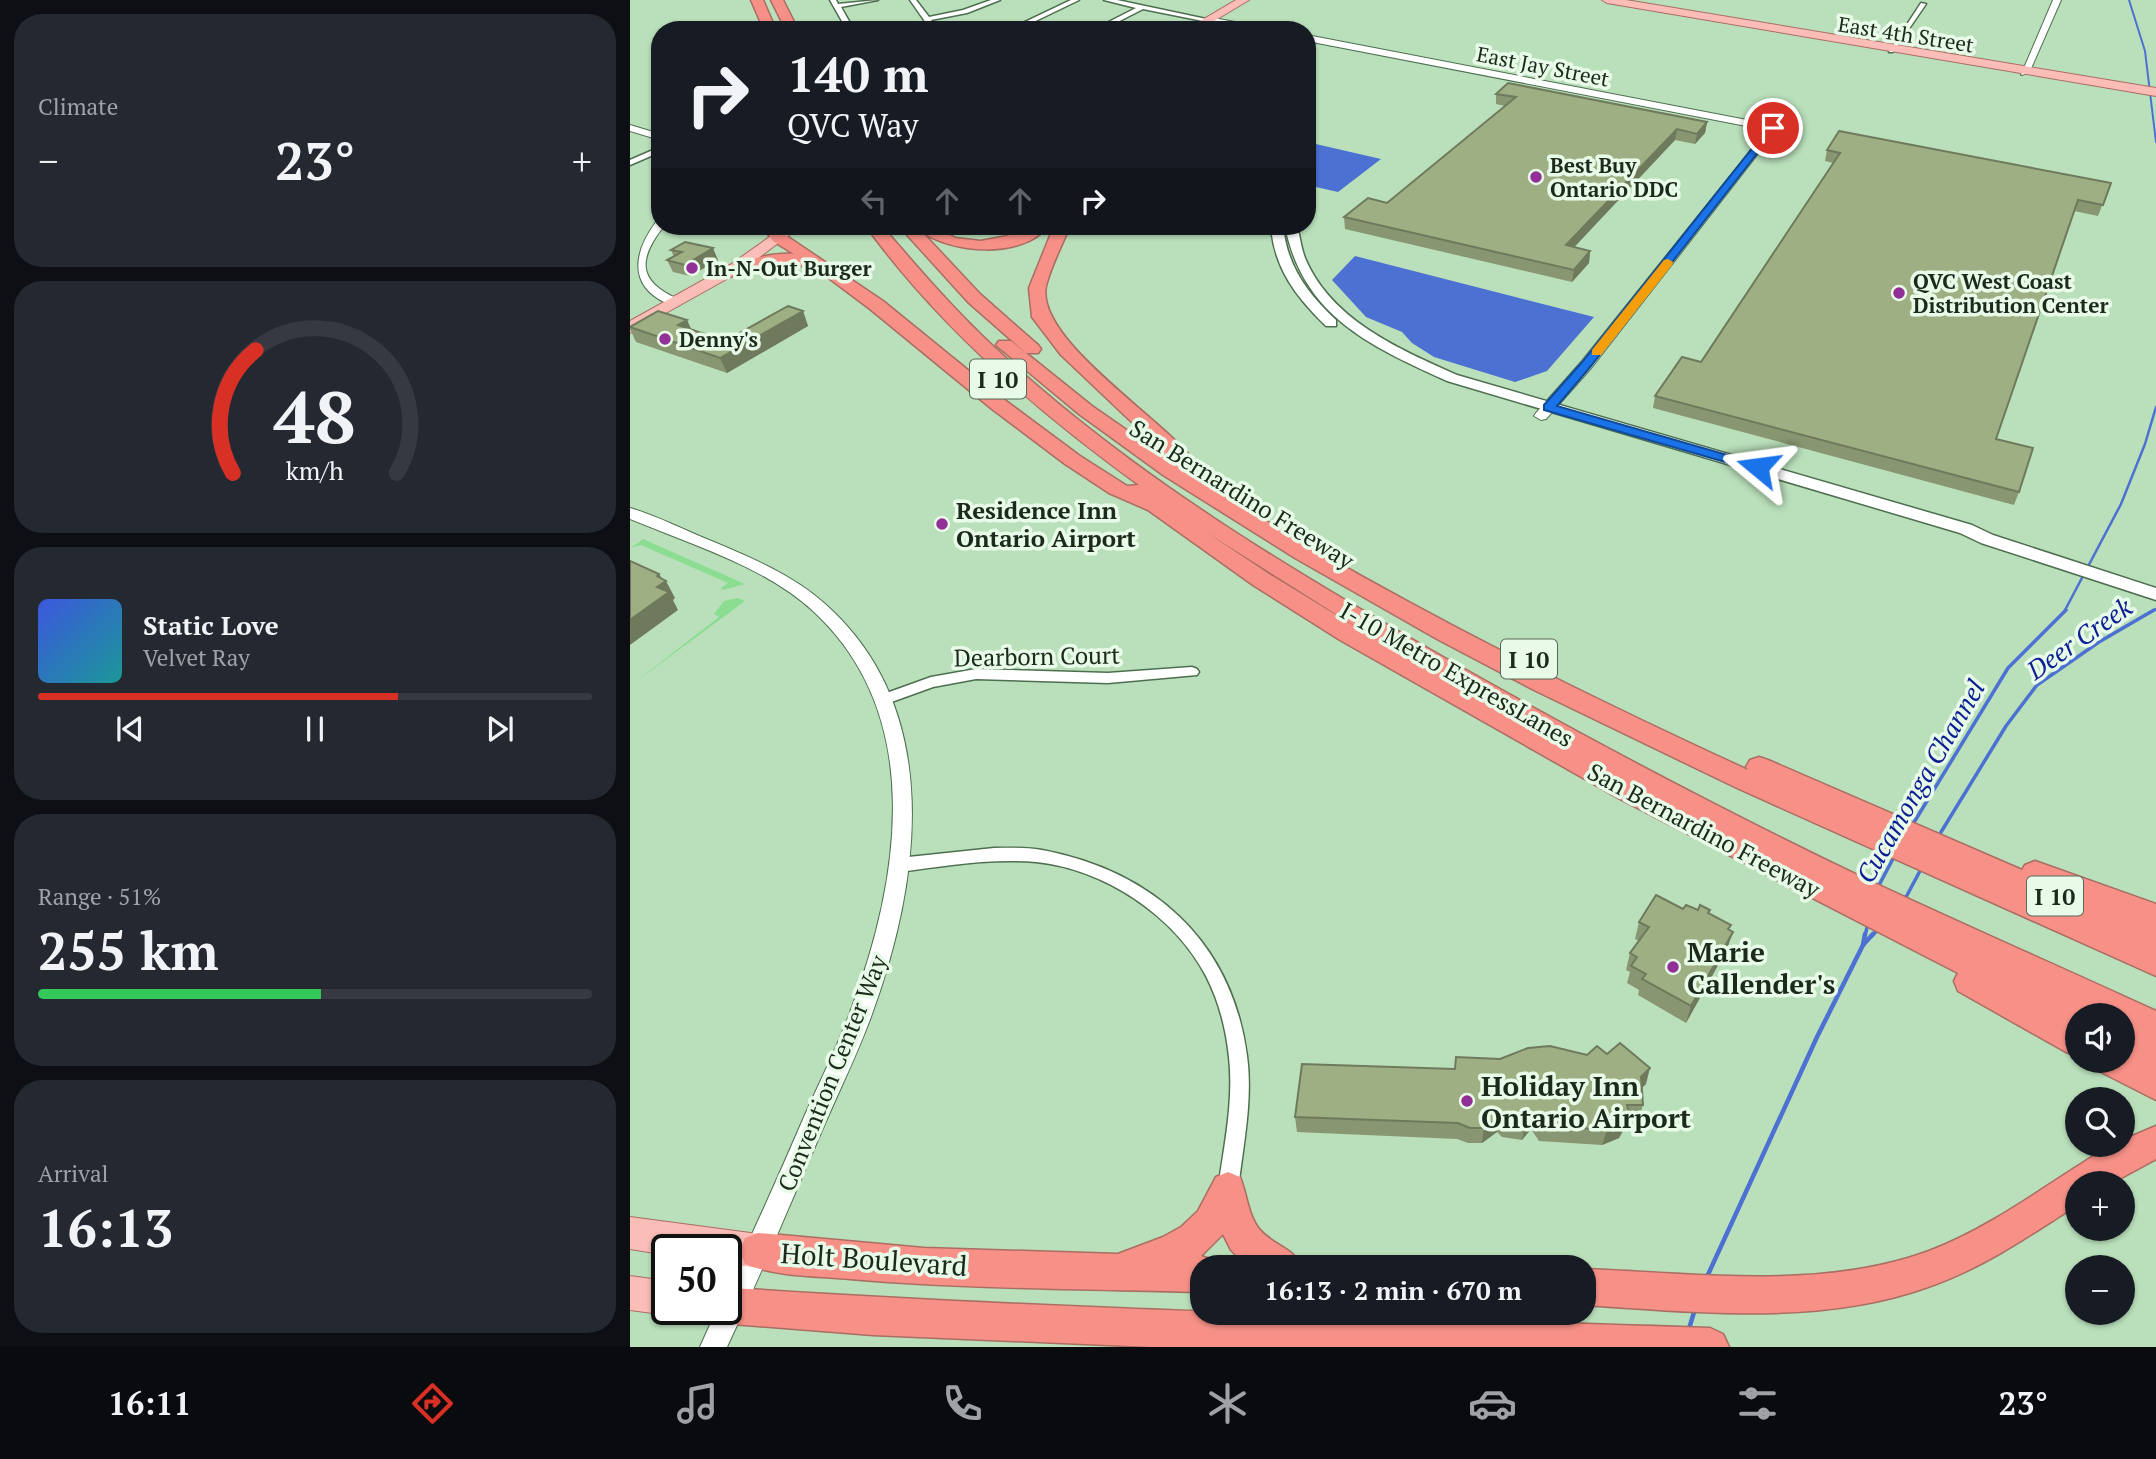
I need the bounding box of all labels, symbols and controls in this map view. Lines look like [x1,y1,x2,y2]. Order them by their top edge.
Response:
street label: East 4th Street [1836,9,1976,59]
street label: East Jay Street [1474,39,1612,93]
text: 140 m [787,41,929,106]
icon: right [672,49,763,140]
text: Climate [38,91,118,122]
pin [1743,98,1803,158]
text: QVC Way [787,104,919,146]
icon: arrive [1754,109,1792,147]
text: 23° [275,126,355,195]
text: − [38,136,58,186]
text: + [572,136,592,186]
place label: Best Buy Ontario DDC [1550,151,1678,203]
marker: Best Buy Ontario DDC [1528,169,1544,185]
icon: left [855,182,893,220]
icon: ahead [928,182,966,220]
icon: ahead [1001,182,1039,220]
icon: right [1074,182,1112,220]
place label: In-N-Out Burger [706,254,872,282]
marker: In-N-Out Burger [684,260,700,276]
place label: QVC West Coast Distribution Center [1913,267,2109,319]
marker: QVC West Coast Distribution Center [1891,285,1907,301]
place label: Denny's [679,325,758,353]
marker: Denny's [657,331,673,347]
road number: I 10 [970,360,1026,398]
text: 48 [274,367,356,464]
street label: San Bernardino Freeway [1124,412,1361,577]
position arrow [1721,430,1795,504]
text: km/h [286,454,344,487]
place label: Residence Inn Ontario Airport [956,494,1136,554]
marker: Residence Inn Ontario Airport [934,516,950,532]
water label: Deer Creek [2019,589,2139,687]
street label: I-10 Metro ExpressLanes [1335,594,1579,754]
text: Static Love [143,608,279,642]
street label: Dearborn Court [954,639,1120,673]
road number: I 10 [1501,639,1557,678]
text: Velvet Ray [143,642,250,673]
water label: Cucamonga Channel [1848,673,1992,889]
icon: previous [111,710,149,748]
icon: pause [296,710,334,748]
icon: next [481,710,519,748]
street label: San Bernardino Freeway [1582,755,1826,905]
road number: I 10 [2027,876,2083,916]
text: Range · 51% [38,881,161,912]
text: 255 km [38,916,219,985]
place label: Marie Callender's [1687,933,1835,1002]
street label: Convention Center Way [770,949,894,1196]
marker: Marie Callender's [1665,959,1681,975]
map controls [2065,1003,2135,1325]
button: sound [2065,1003,2135,1073]
place label: Holiday Inn Ontario Airport [1481,1067,1691,1136]
button: search [2065,1087,2135,1157]
marker: Holiday Inn Ontario Airport [1459,1093,1475,1109]
text: Arrival [38,1158,109,1189]
button: + [2065,1171,2135,1241]
text: 16:13 [38,1193,173,1262]
speed limit sign: 50 [651,1234,742,1325]
street label: Holt Boulevard [779,1234,969,1284]
button: − [2065,1255,2135,1325]
text: 16:13 · 2 min · 670 m [1264,1273,1522,1307]
icon: directions [408,1379,457,1428]
icon: music [673,1379,722,1428]
icon: phone [938,1379,987,1428]
icon: climate [1203,1379,1252,1428]
icon: car [1468,1379,1517,1428]
icon: filters [1733,1379,1782,1428]
text: 16:11 [108,1382,191,1424]
text: 23° [1998,1382,2048,1424]

